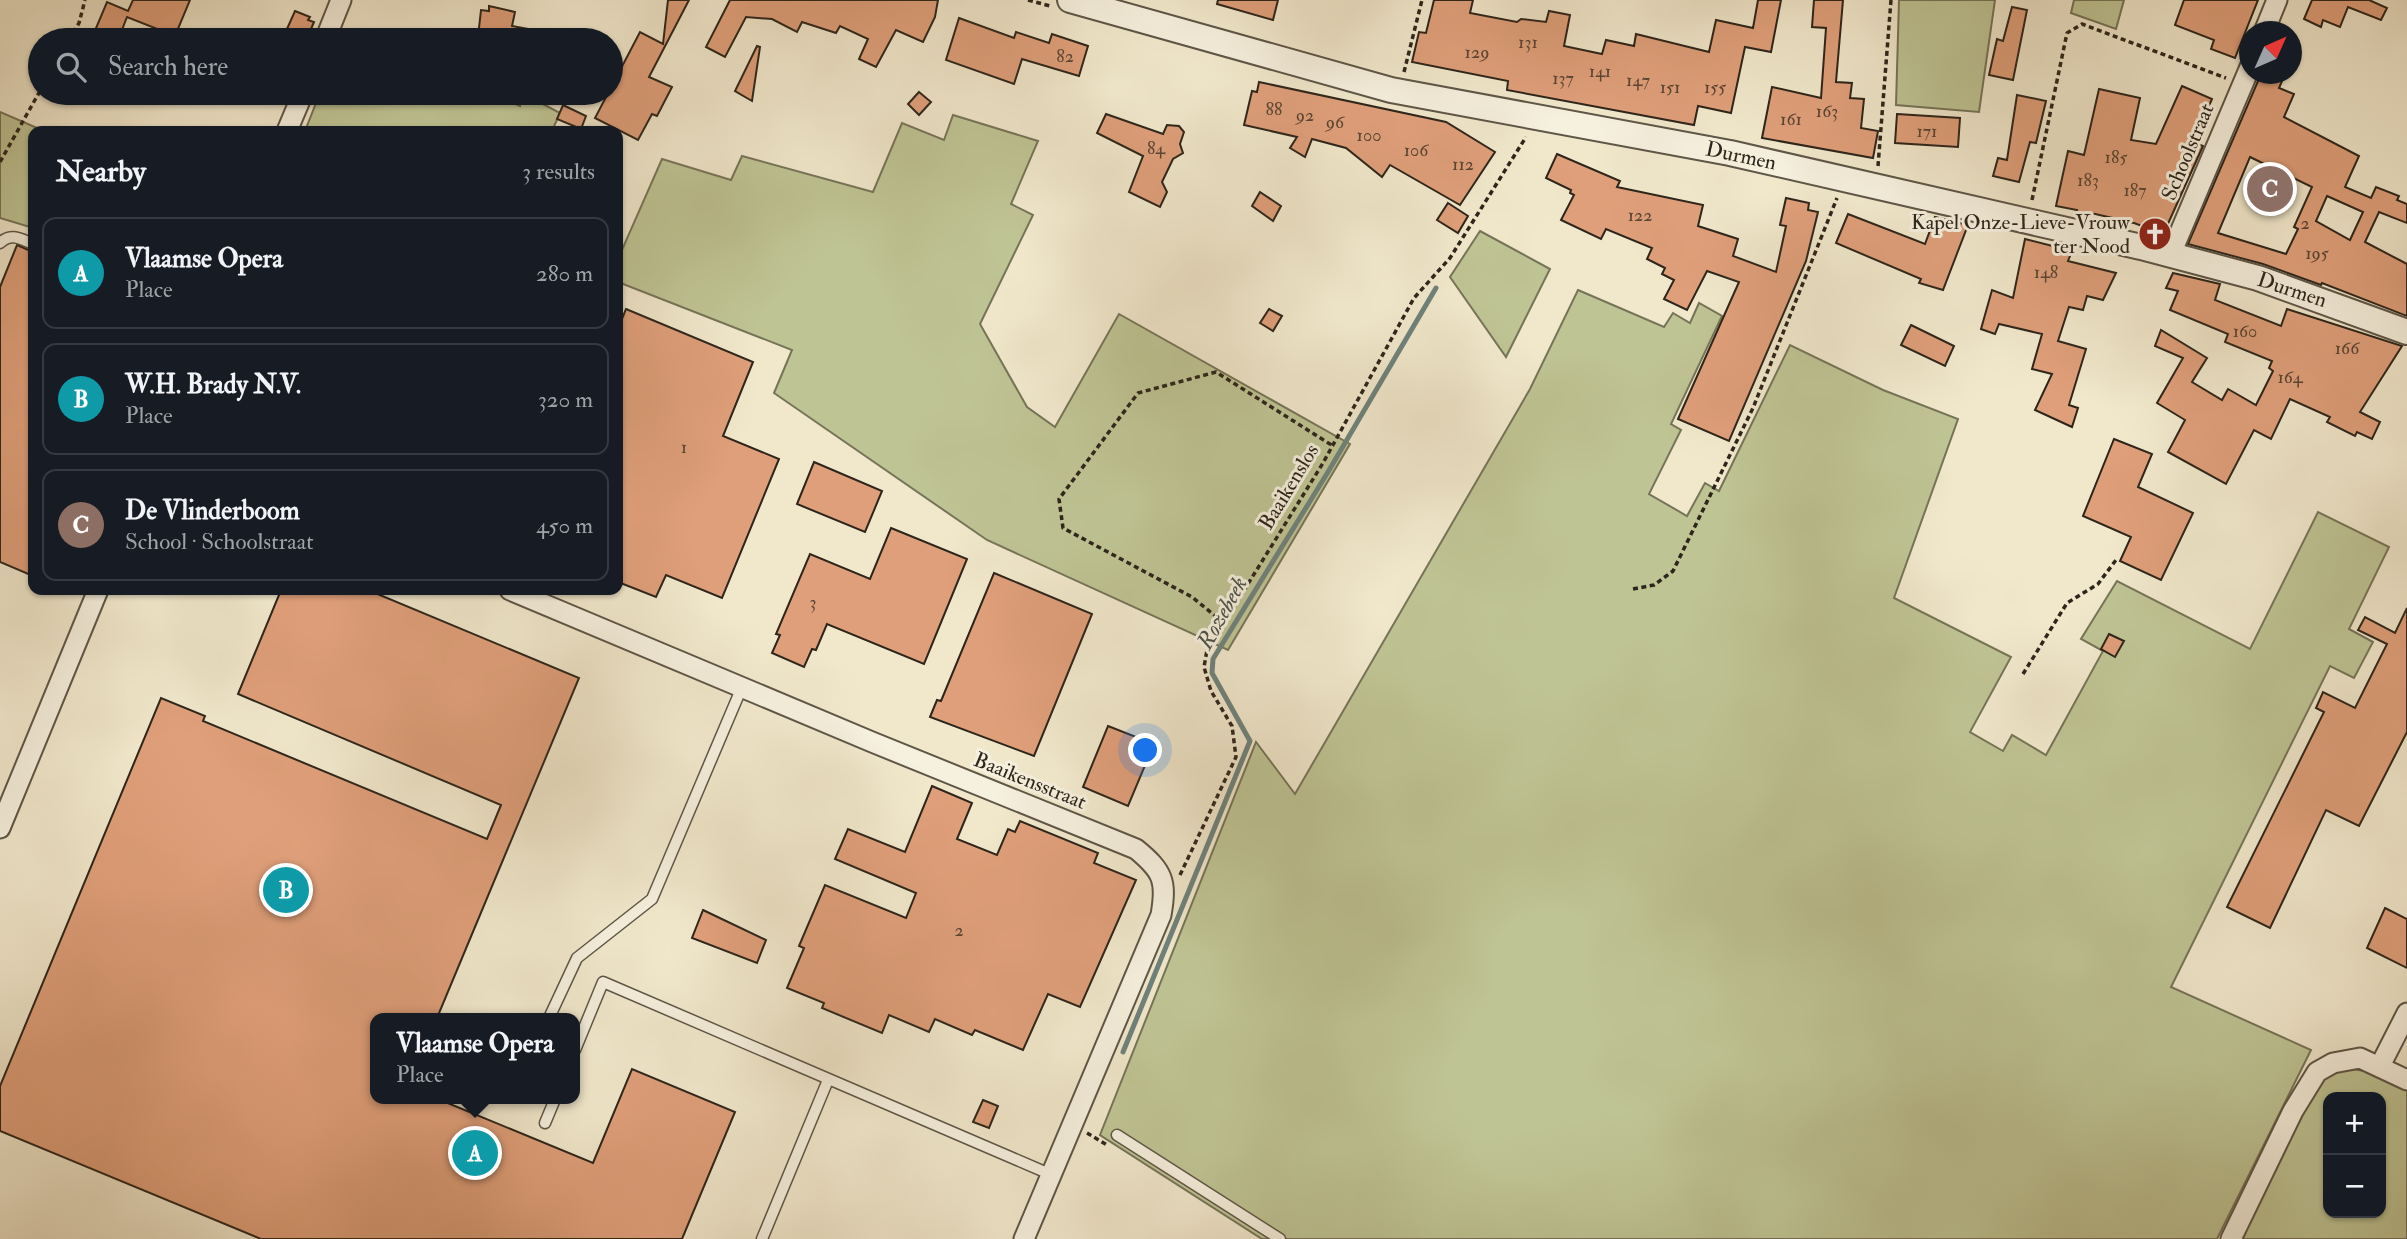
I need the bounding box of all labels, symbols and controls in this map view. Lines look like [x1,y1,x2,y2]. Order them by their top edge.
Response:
north arrow [2239,21,2302,84]
search box [28,28,623,105]
house number: 131 [1518,31,1538,54]
house number: 129 [1465,41,1489,64]
house number: 82 [1056,45,1074,68]
icon: search [52,48,90,86]
text: Search here [108,51,228,83]
house number: 141 [1589,60,1611,83]
house number: 137 [1552,67,1574,90]
house number: 147 [1626,69,1650,92]
house number: 151 [1660,76,1680,99]
house number: 155 [1704,76,1726,99]
house number: 88 [1266,98,1282,121]
street label: Schoolstraat [2156,99,2221,204]
house number: 163 [1816,100,1838,123]
house number: 92 [1294,104,1314,127]
house number: 161 [1780,108,1802,131]
house number: 96 [1324,111,1345,134]
house number: 171 [1916,120,1938,143]
house number: 100 [1357,124,1381,147]
street label: Durmen [1703,135,1779,177]
house number: 84 [1147,137,1166,160]
house number: 106 [1404,139,1429,162]
house number: 185 [2105,146,2127,169]
text: Nearby [56,153,146,190]
house number: 112 [1452,153,1474,176]
text: 3 results [522,157,595,186]
pin: C [2247,163,2293,215]
house number: 183 [2077,169,2099,192]
house number: 187 [2123,179,2147,202]
house number: 122 [1628,204,1652,227]
place label: Kapel Onze-Lieve-Vrouw ter Nood [1911,209,2131,260]
house number: 2 [2300,212,2310,235]
church icon: Kapel Onze-Lieve-Vrouw ter Nood [2136,215,2174,253]
house number: 195 [2305,242,2329,265]
text: Vlaamse Opera [125,243,283,275]
text: A [74,259,88,288]
text: 280 m [536,259,593,288]
house number: 148 [2034,261,2058,284]
street label: Durmen [2254,266,2330,314]
text: Place [125,275,173,304]
house number: 160 [2233,320,2257,343]
house number: 166 [2335,337,2360,360]
house number: 164 [2277,366,2304,389]
text: W.H. Brady N.V. [125,369,301,401]
text: B [73,385,89,414]
text: 320 m [538,385,593,414]
text: Place [125,401,173,430]
house number: 1 [681,436,687,459]
street label: Baaikenslos [1253,439,1325,535]
text: De Vlinderboom [125,495,300,527]
text: C [73,511,89,540]
text: 450 m [536,511,593,540]
text: School · Schoolstraat [125,527,314,556]
water label: Rozebeek [1190,572,1254,655]
house number: 3 [810,591,816,614]
your location [1128,733,1162,767]
street label: Baaikensstraat [970,746,1090,816]
pin: B [263,864,309,916]
house number: 2 [954,919,964,942]
popup [370,1013,580,1104]
text: Vlaamse Opera [396,1028,554,1060]
text: Place [396,1060,444,1089]
map controls [2323,1092,2386,1218]
button: + [2323,1092,2386,1155]
pin: A [452,1127,498,1179]
button: − [2323,1155,2386,1218]

